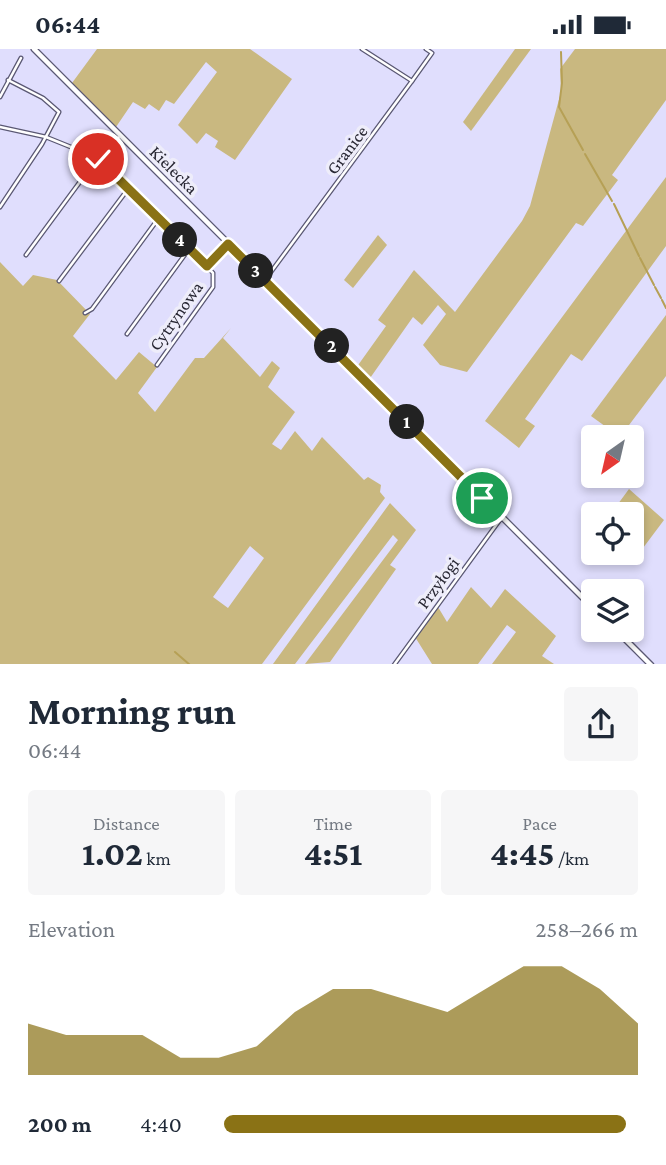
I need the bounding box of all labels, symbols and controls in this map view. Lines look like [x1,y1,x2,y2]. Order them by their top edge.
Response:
text: 06:44 [35,10,100,39]
street label: Granice [322,122,372,178]
pin [68,129,128,189]
icon: check [79,140,117,178]
street label: Kielecka [146,142,202,198]
pin: 4 [162,223,198,257]
text: 4 [174,229,185,250]
pin: 3 [238,253,274,289]
text: 3 [251,260,260,281]
street label: Cytrynowa [145,278,207,354]
pin: 2 [314,329,350,363]
text: 2 [327,335,336,356]
pin: 1 [390,405,424,439]
text: 1 [403,411,410,432]
north arrow [581,425,644,488]
map controls [581,425,644,642]
pin [452,468,512,528]
icon: arrive [463,479,501,517]
button: locate [581,502,644,565]
street label: Przyłogi [413,553,463,612]
button: layers [581,579,644,642]
button: share [564,687,638,761]
text: Morning run [28,690,236,732]
text: 06:44 [28,737,81,763]
text: Distance [93,813,160,834]
text: Time [314,813,352,834]
text: Pace [523,813,557,834]
text: 1.02 [82,834,143,873]
text: 4:51 [304,834,362,873]
text: 4:45 [490,834,555,873]
text: km [143,848,171,869]
text: /km [555,848,589,869]
text: Elevation [28,916,115,942]
text: 258–266 m [535,916,638,942]
text: 200 m [28,1111,92,1137]
text: 4:40 [140,1111,182,1137]

